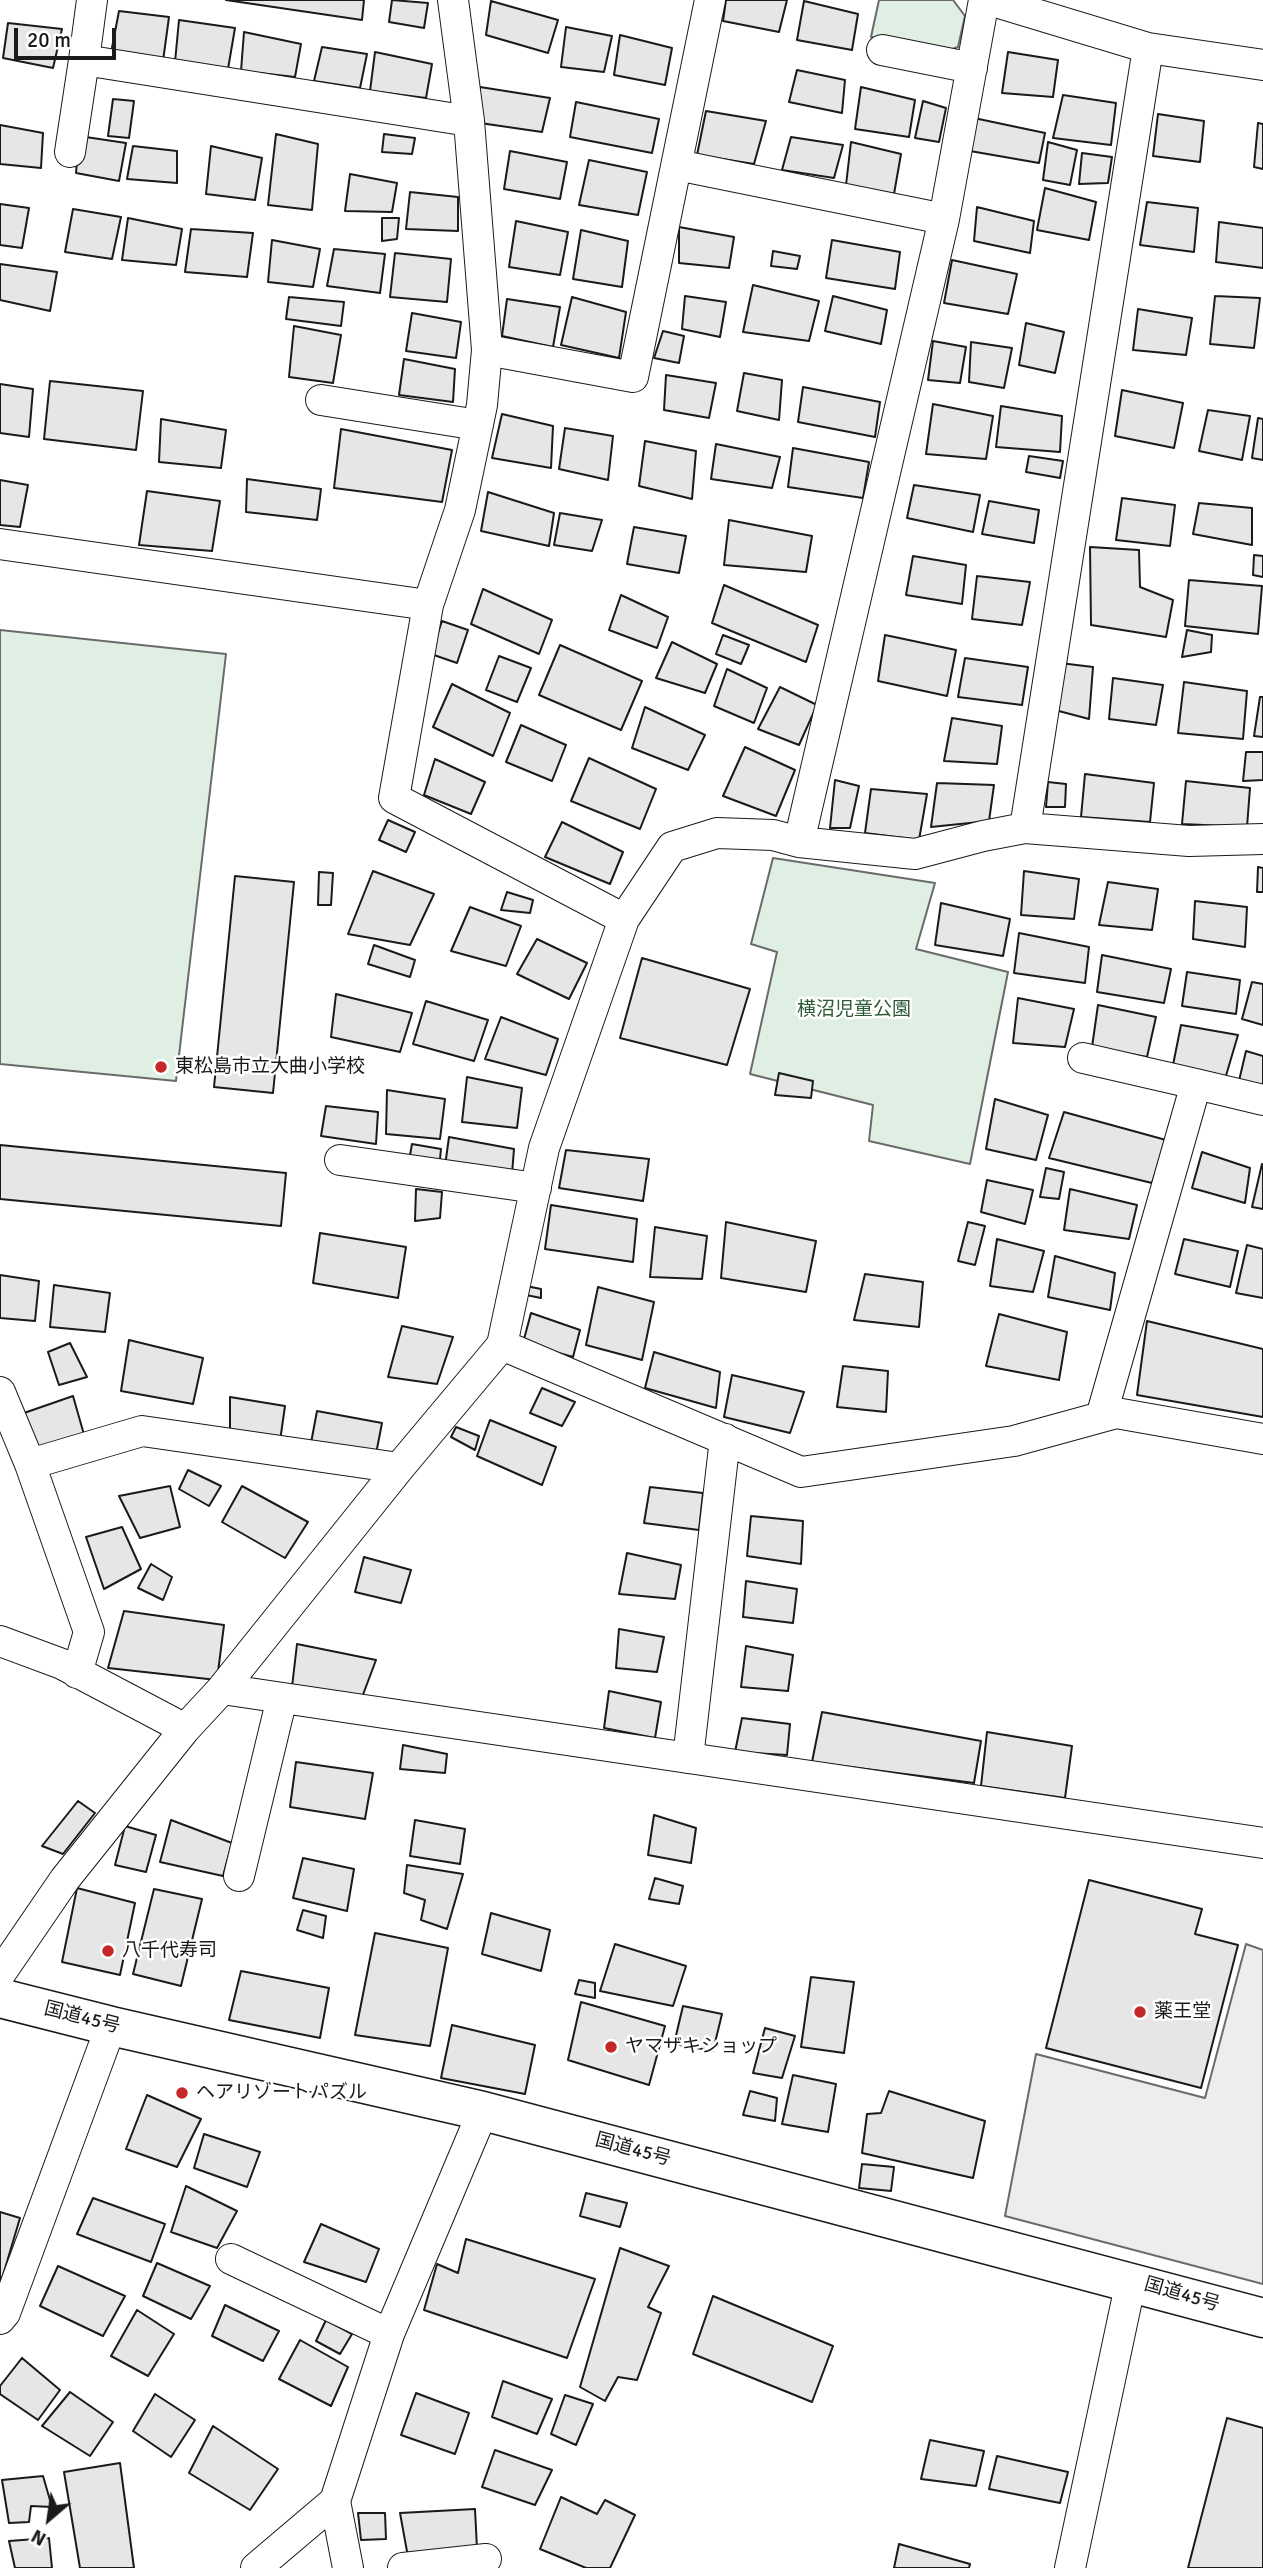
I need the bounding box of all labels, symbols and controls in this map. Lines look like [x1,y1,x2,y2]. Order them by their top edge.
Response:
scale bar [18,14,119,58]
text: 20 m [27,27,71,53]
park label: 横沼児童公園 [797,999,911,1021]
place label: 東松島市立大曲小学校 [175,1056,365,1078]
marker: 東松島市立大曲小学校 [153,1059,169,1075]
place label: 八千代寿司 [122,1940,217,1962]
marker: 八千代寿司 [100,1943,116,1959]
street label: 国道45号 [42,1998,122,2038]
place label: 薬王堂 [1154,2001,1211,2023]
marker: 薬王堂 [1132,2004,1148,2020]
place label: ヤマザキショップ [625,2036,777,2058]
marker: ヤマザキショップ [603,2039,619,2055]
place label: ヘアリゾートパズル [196,2082,367,2104]
marker: ヘアリゾートパズル [174,2085,190,2101]
street label: 国道45号 [593,2129,673,2171]
street label: 国道45号 [1142,2273,1222,2317]
north arrow [14,2484,84,2554]
text: N [27,2524,50,2551]

